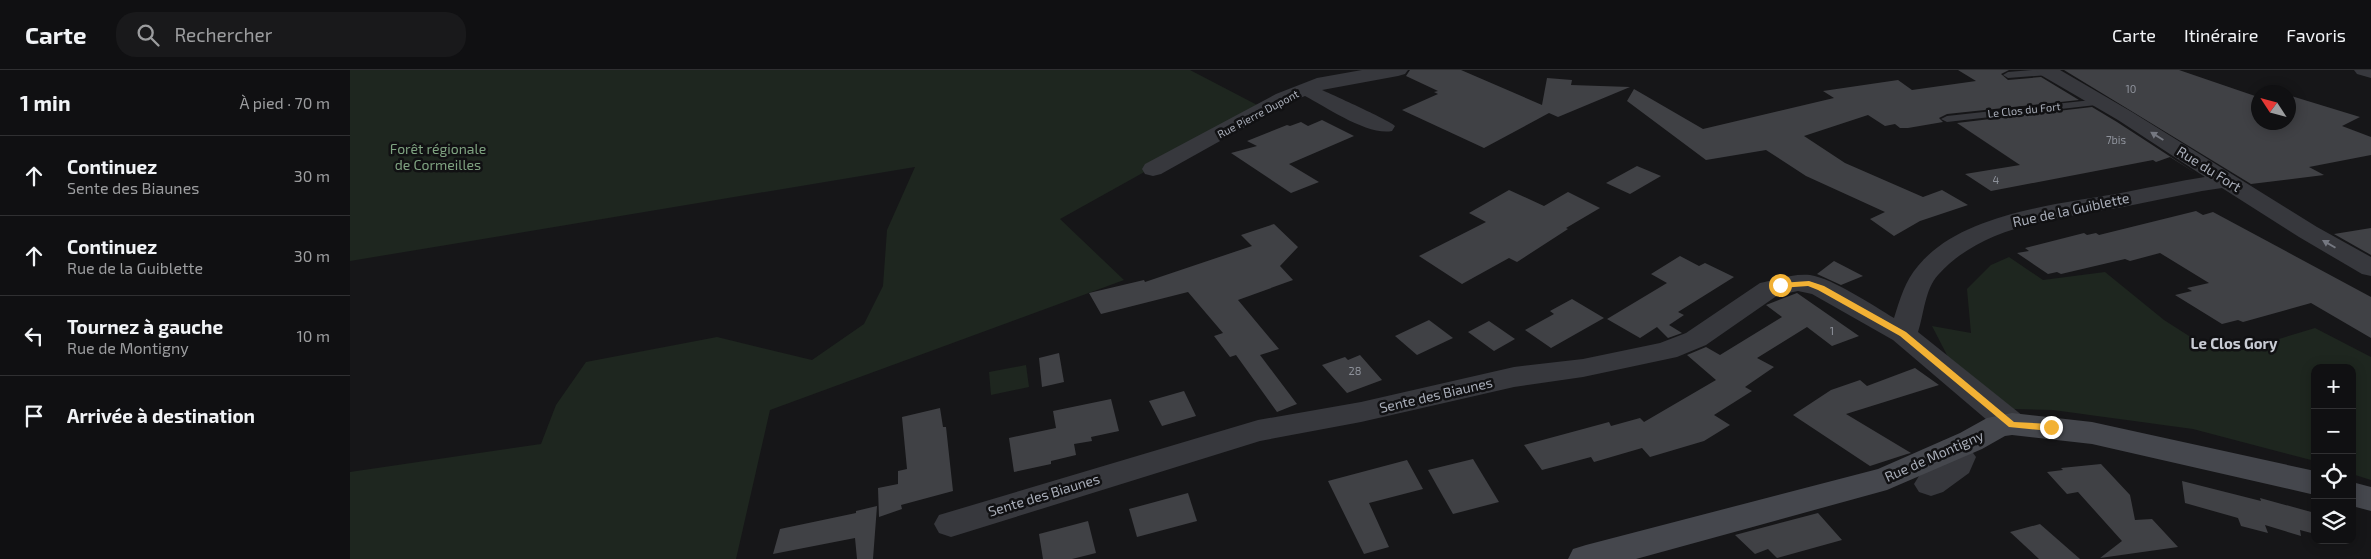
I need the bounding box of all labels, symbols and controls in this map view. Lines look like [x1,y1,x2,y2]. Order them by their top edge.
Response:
search box [116,12,466,57]
text: Carte [25,20,86,49]
icon: search [134,21,162,49]
text: Rechercher [174,23,272,46]
text: Carte [2112,24,2156,46]
text: Itinéraire [2184,24,2258,46]
text: Favoris [2286,24,2346,46]
house number: 10 [2125,82,2137,95]
north arrow [2251,85,2296,130]
street label: Rue Pierre Dupont [1215,87,1301,141]
text: 1 min [20,90,71,115]
text: À pied · 70 m [240,93,330,112]
street label: Le Clos du Fort [1987,99,2061,120]
one-way arrow [2150,131,2163,140]
house number: 7bis [2106,133,2127,146]
park label: Forêt régionale de Cormeilles [390,140,486,173]
street label: Rue du Fort [2174,142,2245,195]
text: Continuez [67,155,157,178]
icon: ahead [20,162,48,190]
text: 30 m [294,166,330,185]
house number: 4 [1993,173,2000,186]
text: Sente des Biaunes [67,178,199,197]
street label: Rue de la Guiblette [2011,189,2131,230]
text: Continuez [67,235,157,258]
one-way arrow [2321,240,2336,248]
icon: ahead [20,242,48,270]
text: 30 m [294,246,330,265]
text: Rue de la Guiblette [67,258,203,277]
route start [1769,274,1792,297]
text: Tournez à gauche [67,315,223,338]
icon: left [20,322,48,350]
house number: 1 [1830,324,1834,337]
text: 10 m [296,326,330,345]
district label: Le Clos Gory [2191,334,2278,353]
text: Rue de Montigny [67,338,189,357]
house number: 28 [1349,364,1361,377]
map controls [2311,364,2356,544]
button: + [2311,364,2356,409]
street label: Sente des Biaunes [1378,373,1494,416]
icon: arrive [20,402,48,430]
text: Arrivée à destination [67,404,255,427]
button: − [2311,409,2356,454]
route end [2040,416,2063,439]
street label: Rue de Montigny [1882,426,1986,485]
button: locate [2311,454,2356,499]
street label: Sente des Biaunes [986,469,1102,520]
button: layers [2311,499,2356,544]

